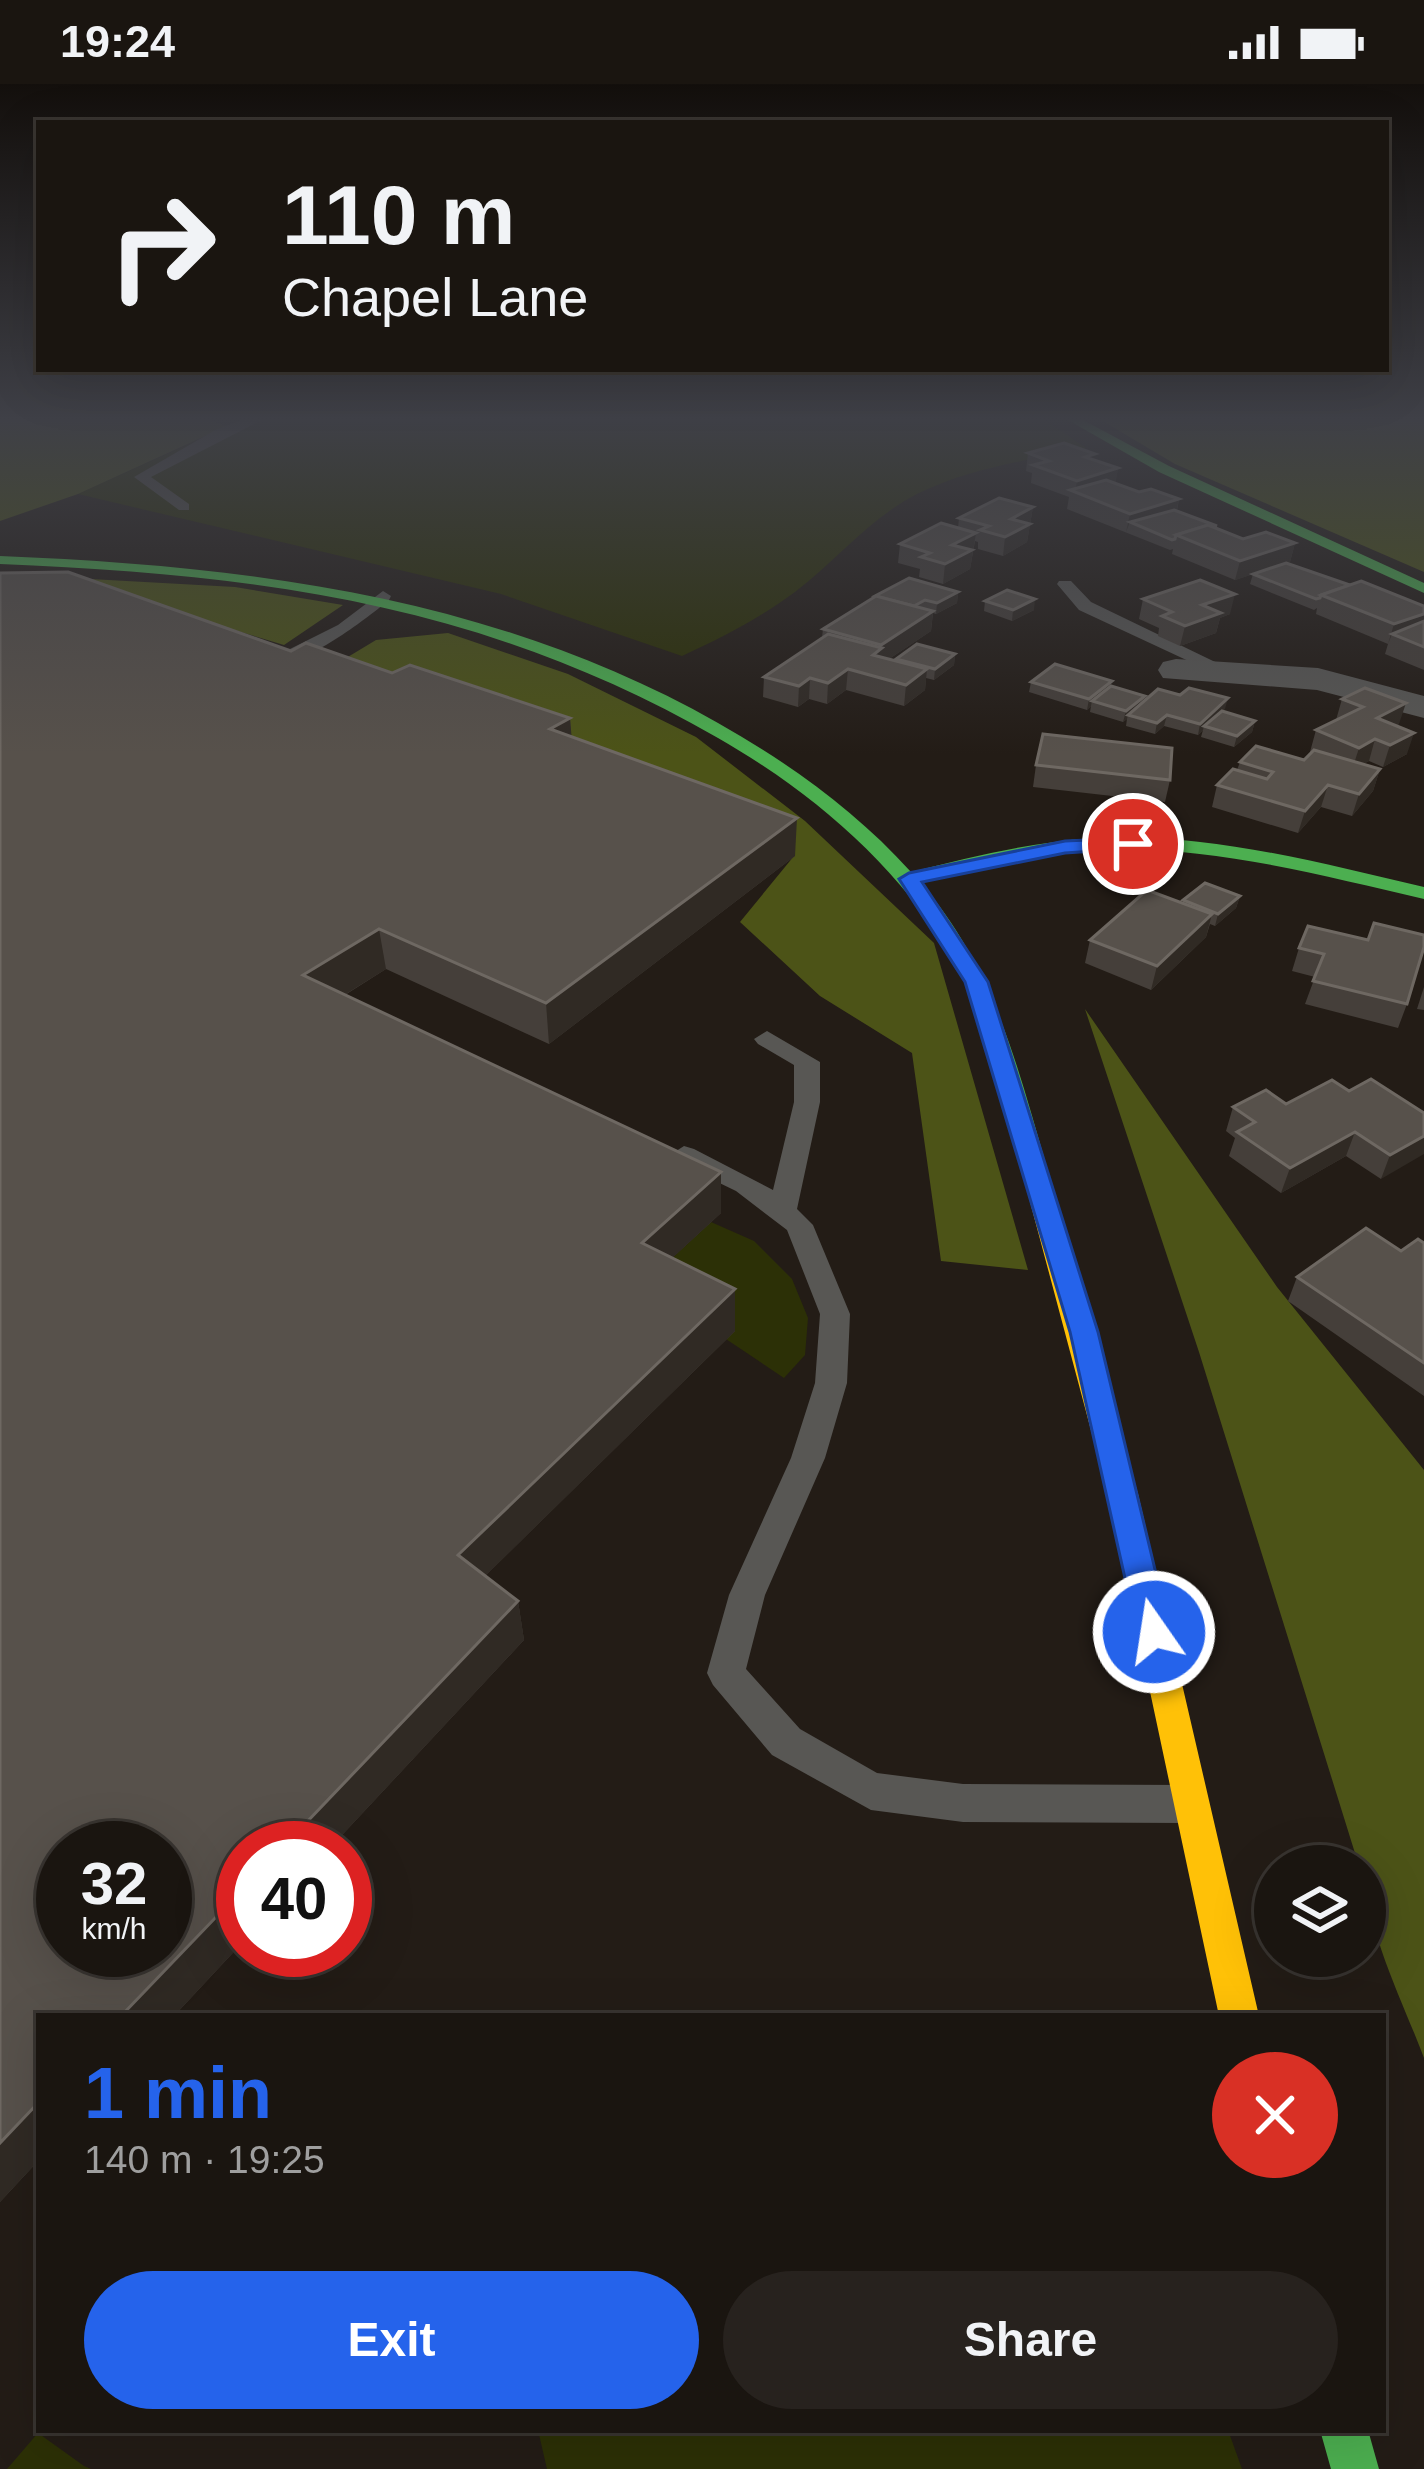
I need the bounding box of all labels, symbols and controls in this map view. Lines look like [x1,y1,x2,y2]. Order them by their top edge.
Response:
text: 19:24 [60,16,175,67]
icon: right [84,168,240,324]
text: 110 m [282,168,516,262]
text: Chapel Lane [282,267,588,327]
pin [1082,793,1184,895]
icon: arrive [1100,811,1166,877]
position arrow [1091,1569,1217,1695]
speed limit sign: 40 [216,1821,372,1977]
map controls [1254,1845,1386,1977]
button: layers [1254,1845,1386,1977]
text: 32 [81,1850,147,1917]
text: km/h [81,1912,147,1945]
button: close [1212,2052,1338,2178]
text: 1 min [84,2053,272,2133]
text: 140 m · 19:25 [84,2138,325,2181]
button: Exit [84,2271,699,2409]
button: Share [723,2271,1338,2409]

